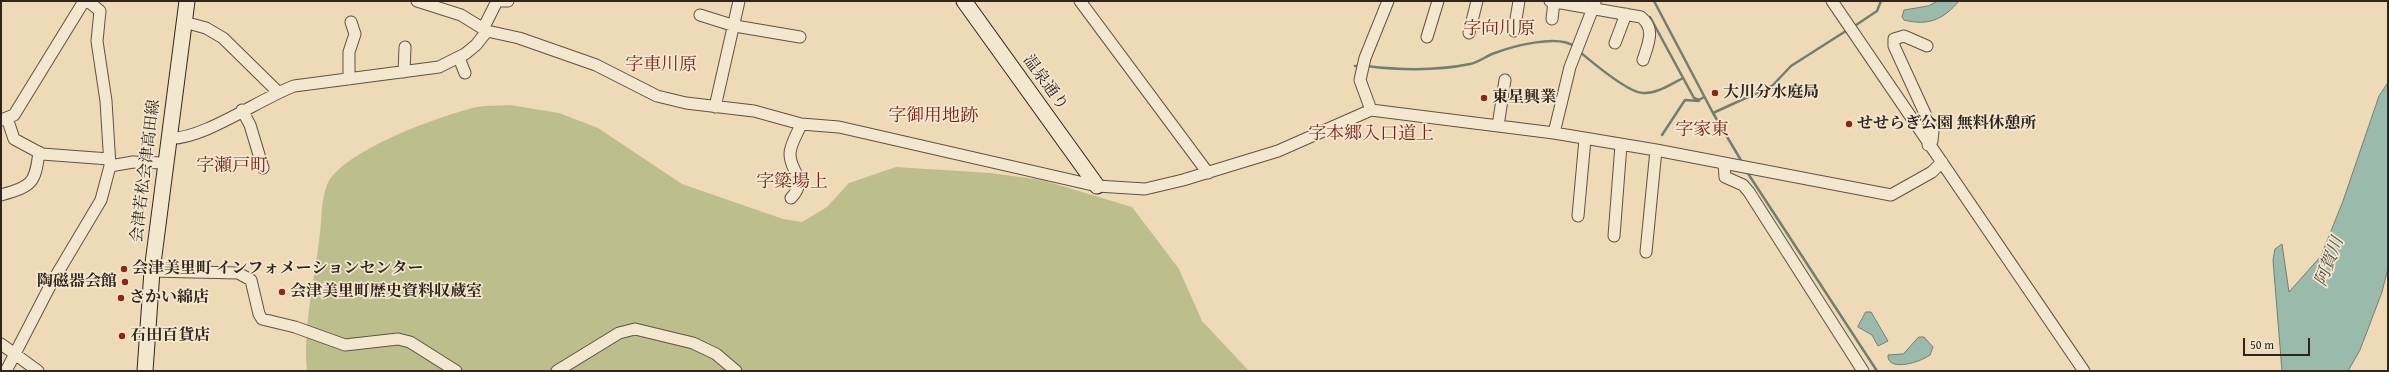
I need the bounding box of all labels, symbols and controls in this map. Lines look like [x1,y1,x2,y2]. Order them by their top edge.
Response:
district label: 字向川原 [1463,18,1535,40]
street label: 温泉通り [1018,51,1072,115]
district label: 字車川原 [625,54,697,76]
place label: 大川分水庭局 [1723,83,1819,103]
place label: 東星興業 [1492,88,1556,108]
marker: 大川分水庭局 [1710,88,1720,98]
marker: 東星興業 [1479,93,1489,103]
street label: 会津若松会津高田線 [128,98,164,244]
district label: 字御用地跡 [888,105,978,127]
place label: せせらぎ公園 無料休憩所 [1857,114,2037,134]
district label: 字家東 [1675,119,1729,141]
marker: せせらぎ公園 無料休憩所 [1844,119,1854,129]
district label: 字本郷入口道上 [1308,123,1434,145]
district label: 字瀬戸町 [196,155,268,177]
district label: 字簗場上 [756,171,828,193]
water label: 阿賀川 [2311,235,2349,289]
place label: 会津美里町 インフォメーションセンター [132,259,424,279]
marker: 会津美里町 インフォメーションセンター [119,264,129,274]
place label: 陶磁器会館 [37,272,117,292]
marker: 陶磁器会館 [120,277,130,287]
place label: 会津美里町歴史資料収蔵室 [290,282,482,302]
marker: 会津美里町歴史資料収蔵室 [277,287,287,297]
place label: さかい綿店 [129,288,209,308]
marker: さかい綿店 [116,293,126,303]
place label: 石田百貨店 [130,326,210,346]
scale bar [2245,330,2312,356]
marker: 石田百貨店 [117,331,127,341]
text: 50 m [2250,336,2274,353]

